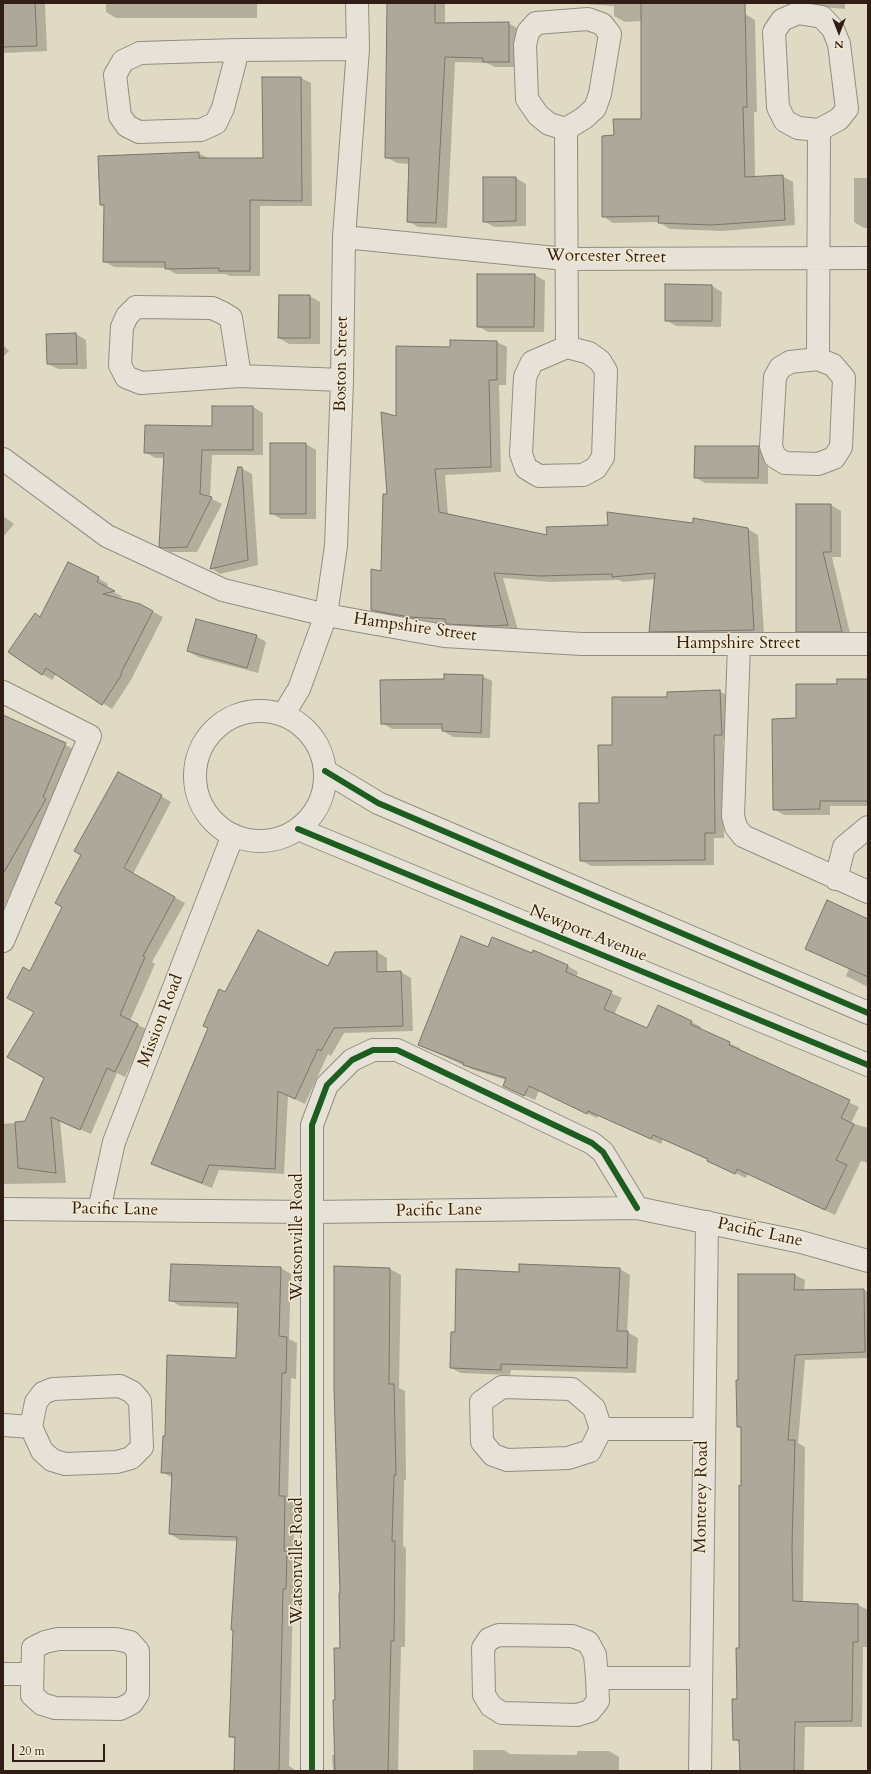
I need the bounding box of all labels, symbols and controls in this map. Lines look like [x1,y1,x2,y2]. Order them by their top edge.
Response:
north arrow [819,12,859,52]
text: N [834,37,844,52]
street label: Worcester Street [546,246,666,268]
street label: Boston Street [331,316,353,412]
street label: Hampshire Street [352,609,478,647]
street label: Hampshire Street [676,634,800,654]
street label: Newport Avenue [526,901,650,967]
street label: Mission Road [134,972,188,1070]
street label: Watsonville Road [288,1173,308,1301]
street label: Pacific Lane [71,1199,159,1221]
street label: Pacific Lane [395,1200,483,1222]
street label: Pacific Lane [715,1214,805,1252]
street label: Monterey Road [691,1440,713,1554]
street label: Watsonville Road [288,1497,308,1625]
scale bar [14,1736,107,1762]
text: 20 m [19,1743,45,1759]

